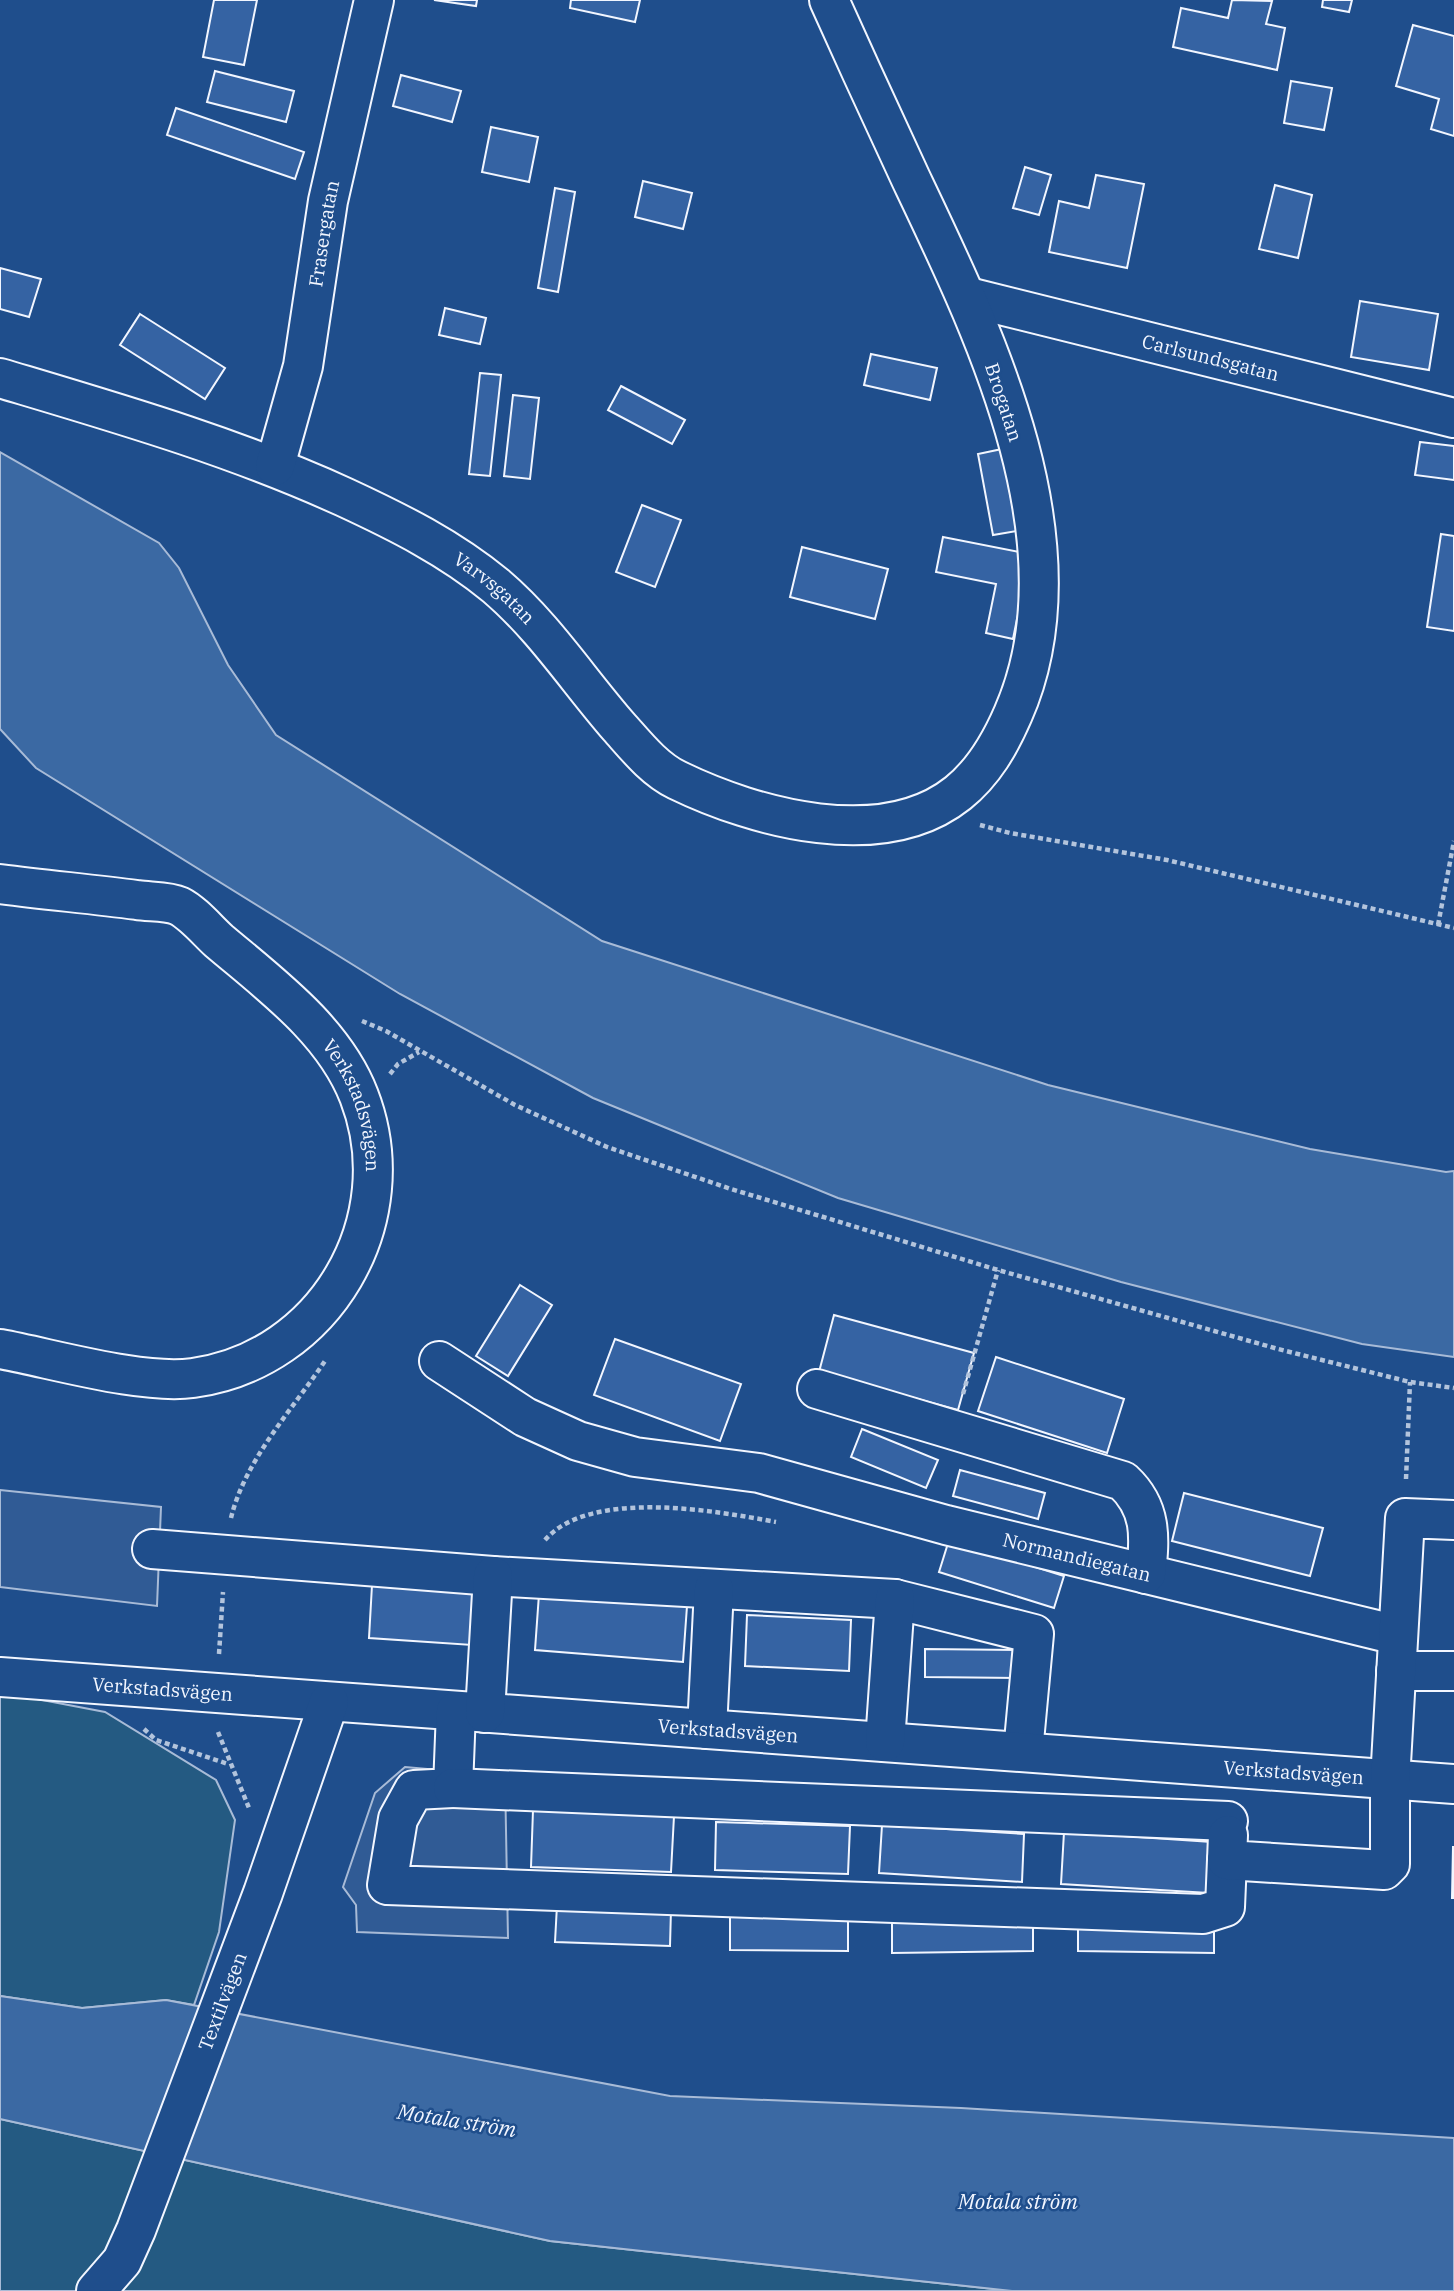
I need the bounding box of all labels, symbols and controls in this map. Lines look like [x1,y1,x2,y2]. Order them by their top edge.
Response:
street label: Frasergatan [303,178,344,288]
street label: Carlsundsgatan [1140,329,1282,386]
street label: Brogatan [980,360,1028,444]
street label: Varvsgatan [449,547,540,629]
street label: Verkstadsvägen [317,1034,385,1172]
street label: Normandiegatan [1000,1527,1154,1587]
street label: Verkstadsvägen [91,1672,234,1706]
street label: Verkstadsvägen [657,1713,799,1748]
street label: Verkstadsvägen [1222,1755,1365,1789]
street label: Textilvägen [193,1949,252,2054]
water label: Motala ström [395,2097,519,2143]
water label: Motala ström [957,2187,1078,2215]

